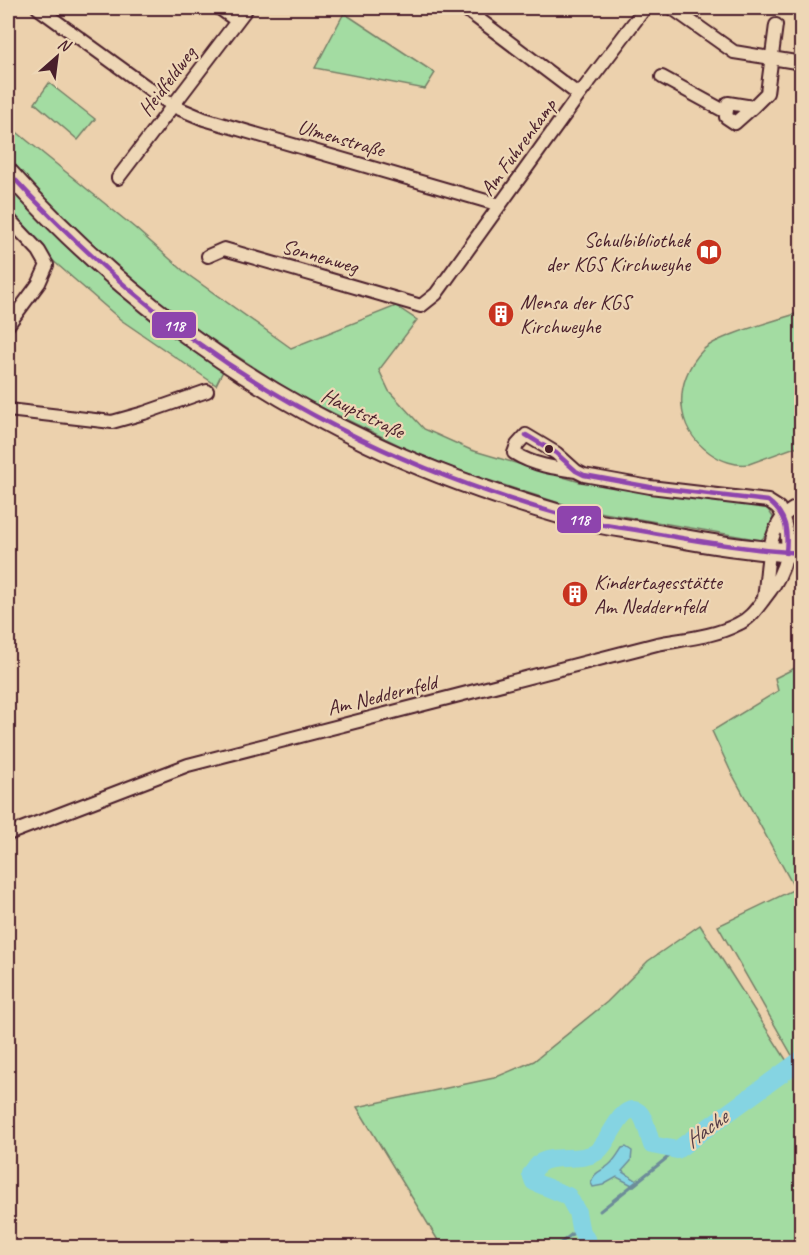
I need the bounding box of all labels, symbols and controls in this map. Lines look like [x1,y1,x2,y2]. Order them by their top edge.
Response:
north arrow [27,27,87,87]
text: N [55,33,75,57]
street label: Heidfeldweg [132,40,203,121]
street label: Am Fuhrenkamp [474,92,563,201]
street label: Ulmenstraße [295,113,389,163]
place label: Schulbibliothek der KGS Kirchweyhe [546,227,691,277]
street label: Sonnenweg [279,233,362,280]
library icon: Schulbibliothek der KGS Kirchweyhe [694,237,724,267]
place label: Mensa der KGS Kirchweyhe [520,289,633,339]
building icon: Mensa der KGS Kirchweyhe [486,299,516,329]
line badge: 118 [151,311,197,339]
text: 118 [163,316,187,336]
street label: Hauptstraße [317,382,411,445]
unlabelled marker [543,443,555,455]
line badge: 118 [556,505,602,534]
text: 118 [568,510,592,530]
place label: Kindertagesstätte Am Neddernfeld [594,569,724,619]
building icon: Kindertagesstätte Am Neddernfeld [560,579,590,609]
street label: Am Neddernfeld [324,668,443,721]
water label: Hache [679,1102,736,1154]

